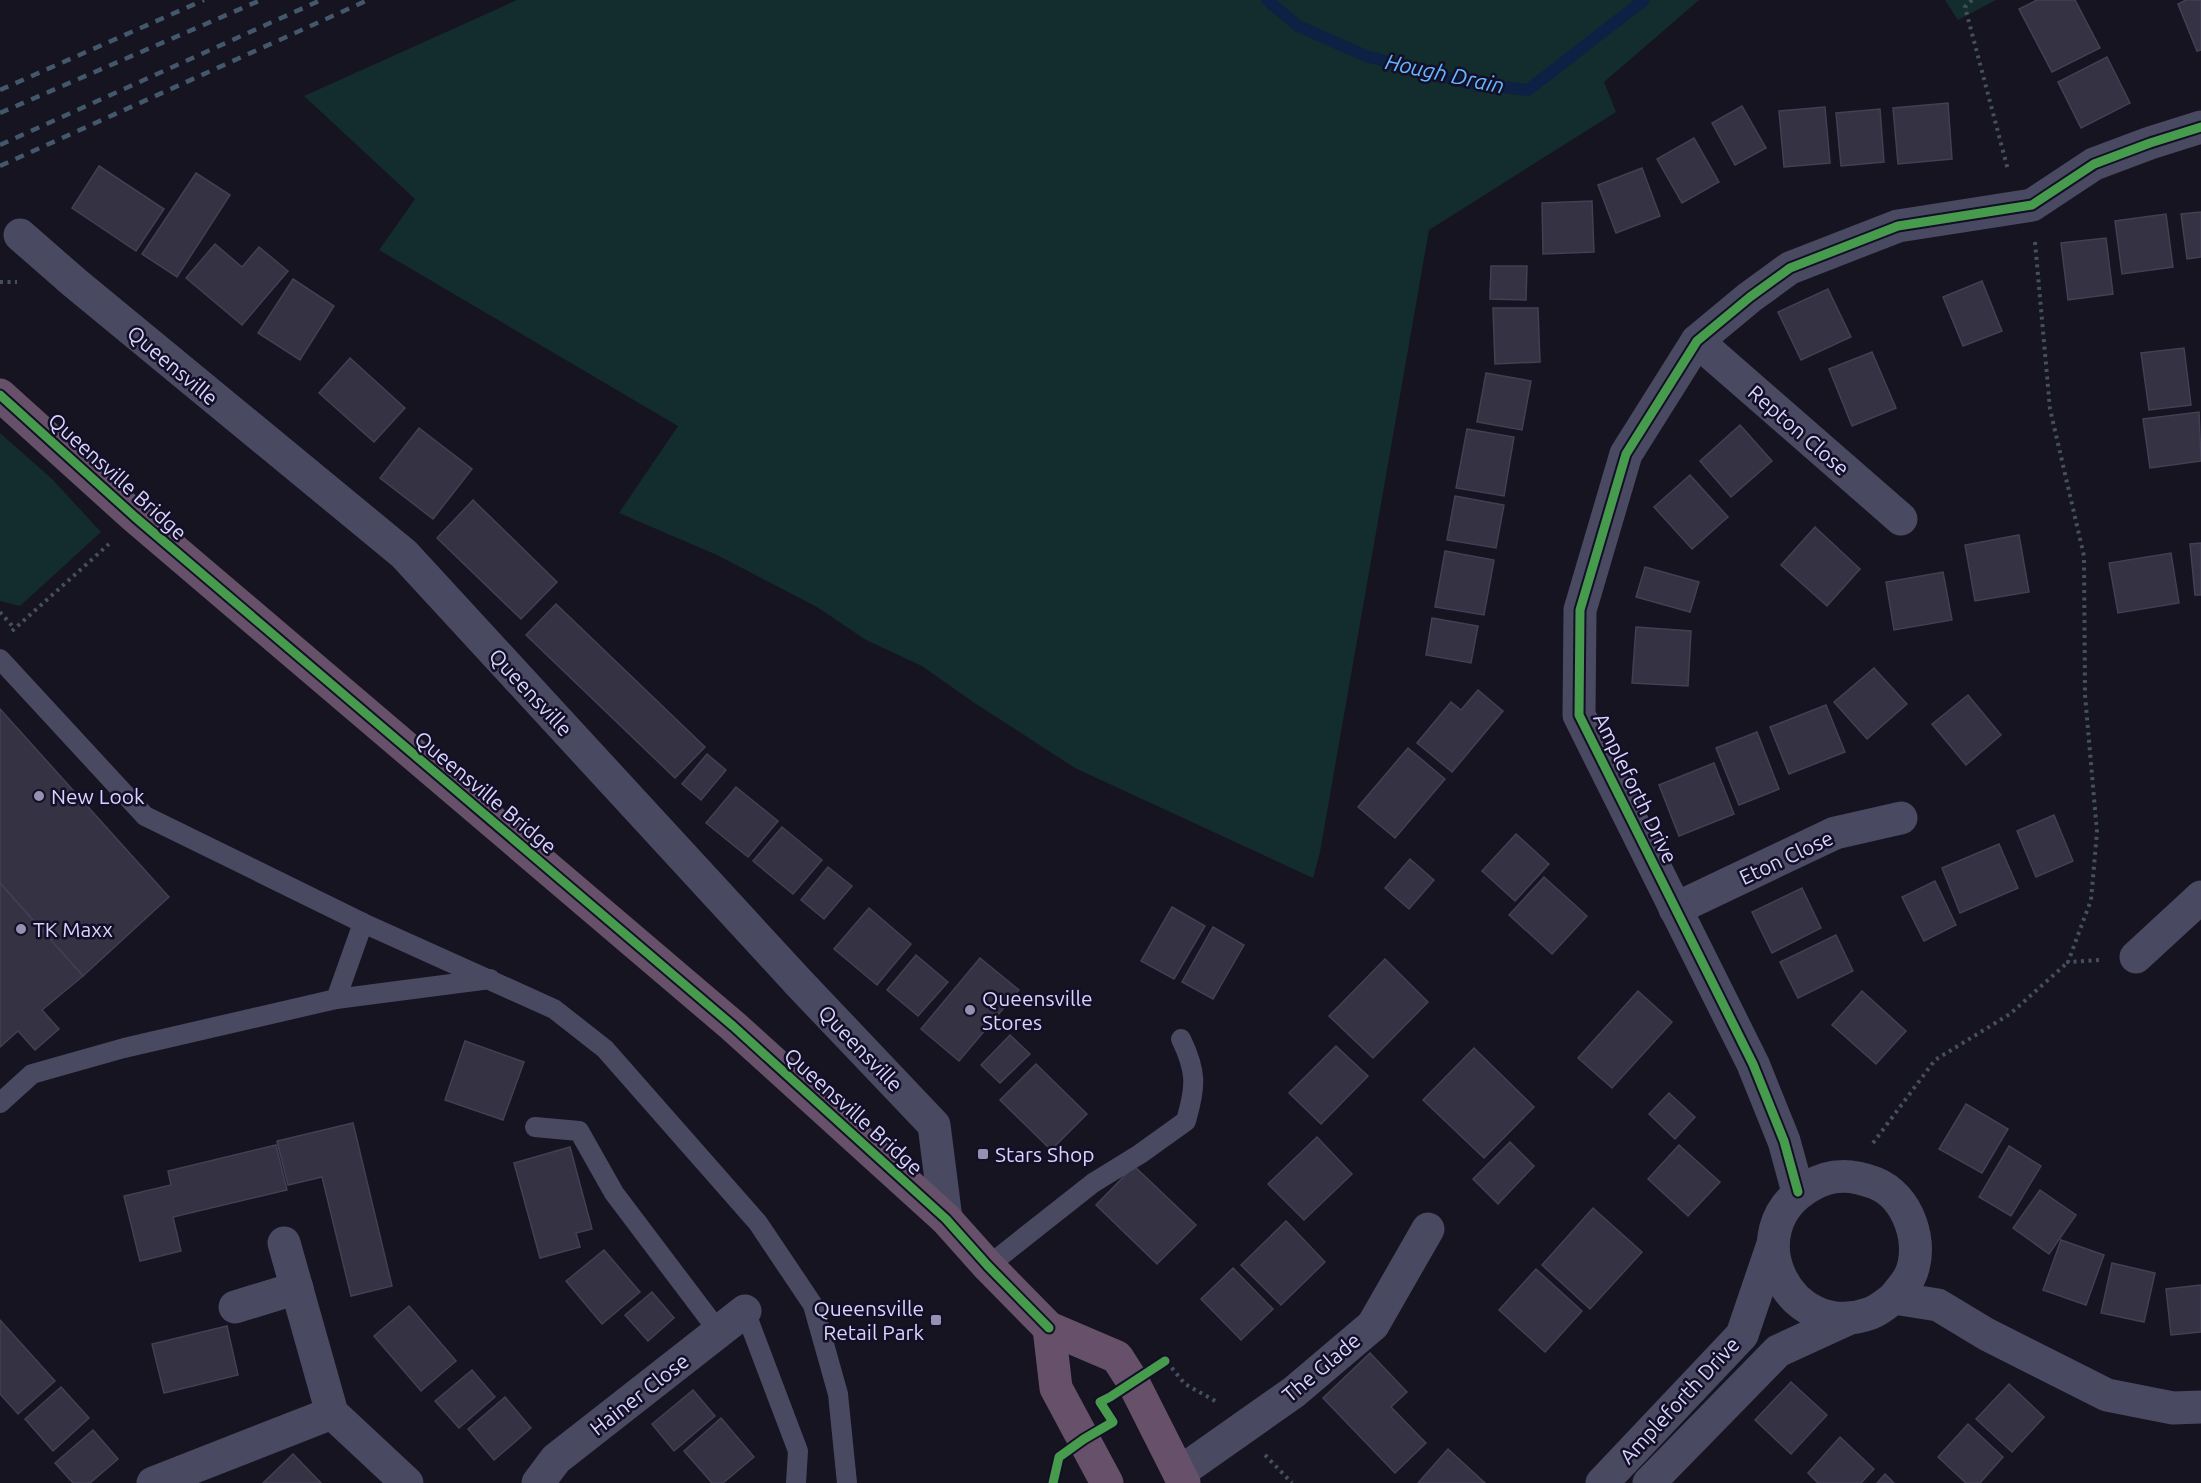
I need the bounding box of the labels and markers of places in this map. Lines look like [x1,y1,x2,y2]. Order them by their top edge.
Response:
place label: New Look [51,784,145,808]
marker: New Look [32,789,46,803]
place label: TK Maxx [33,917,113,941]
marker: TK Maxx [14,922,28,936]
place label: Queensville Stores [982,986,1093,1034]
marker: Queensville Stores [963,1003,977,1017]
place label: Stars Shop [995,1142,1094,1166]
marker: Stars Shop [976,1147,990,1161]
place label: Queensville Retail Park [813,1296,924,1344]
marker: Queensville Retail Park [929,1313,943,1327]

